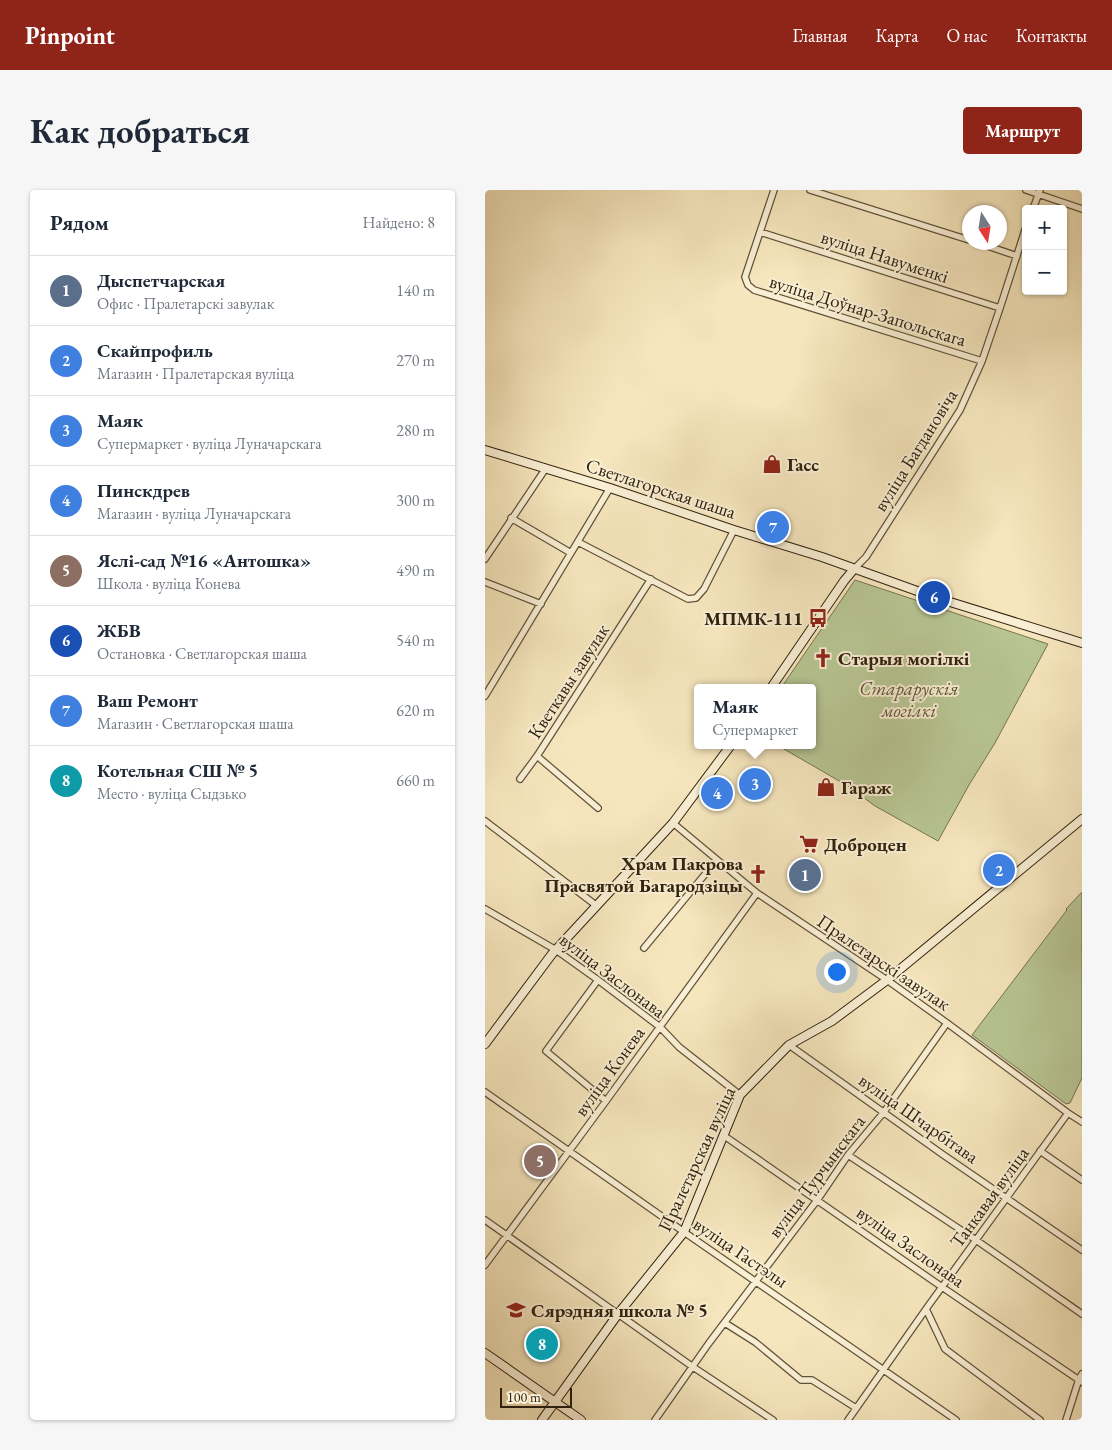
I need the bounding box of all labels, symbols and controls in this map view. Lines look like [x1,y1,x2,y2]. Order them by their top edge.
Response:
text: Pinpoint [25,20,115,51]
text: Главная [793,24,847,47]
text: Карта [875,24,918,47]
text: О нас [946,24,988,47]
text: Контакты [1016,24,1087,47]
button: Маршрут [963,107,1082,154]
text: Как добраться [30,108,250,153]
north arrow [962,205,1007,250]
map controls [1022,205,1067,295]
button: + [1022,205,1067,250]
text: Рядом [50,209,109,236]
text: Найдено: 8 [363,212,435,233]
street label: вуліца Навуменкі [818,224,952,289]
button: − [1022,250,1067,295]
text: Дыспетчарская [97,268,225,293]
street label: вуліца Доўнар-Запольскага [766,269,970,352]
text: 1 [62,280,70,301]
text: 140 m [396,280,435,301]
text: Офис · Пралетарскі завулак [97,293,274,314]
text: Скайпрофиль [97,338,213,363]
text: 2 [62,350,70,371]
text: 270 m [396,350,435,371]
text: Магазин · Пралетарская вуліца [97,363,294,384]
street label: вуліца Багдановіча [868,384,963,516]
text: Маяк [97,408,143,433]
text: 3 [62,420,70,441]
text: 280 m [396,420,435,441]
text: Супермаркет · вуліца Луначарскага [97,433,322,454]
street label: Светлагорская шаша [583,452,740,525]
place label: Гасс [787,452,819,477]
shop icon: Гасс [761,453,783,475]
text: Пинскдрев [97,478,190,503]
text: 4 [62,490,70,511]
text: 300 m [396,490,435,511]
text: Магазин · вуліца Луначарскага [97,503,291,524]
pin: 7 [757,508,789,546]
text: Яслі-сад №16 «Антошка» [97,548,311,573]
text: 5 [62,560,70,581]
text: 490 m [396,560,435,581]
text: Школа · вуліца Конева [97,573,241,594]
pin: 6 [918,578,950,616]
place label: МПМК-111 [704,606,803,631]
bus stop icon: МПМК-111 [807,607,829,629]
text: ЖБВ [97,618,141,643]
street label: Кветкавы завулак [522,619,615,743]
text: 6 [62,630,70,651]
text: 540 m [396,630,435,651]
text: Остановка · Светлагорская шаша [97,643,307,664]
place label: Старыя могілкі [838,646,970,671]
church icon: Старыя могілкі [812,647,834,669]
park label: Старарускія могілкі [859,676,959,723]
popup [694,684,816,749]
text: Ваш Ремонт [97,688,198,713]
text: Маяк [712,694,758,719]
text: 7 [62,700,70,721]
text: 620 m [396,700,435,721]
text: Магазин · Светлагорская шаша [97,713,294,734]
text: Супермаркет [712,719,798,740]
text: Котельная СШ № 5 [97,758,258,783]
pin: 3 [739,765,771,803]
text: 8 [62,770,70,791]
text: 660 m [396,770,435,791]
pin: 4 [701,774,733,812]
place label: Гараж [841,775,892,800]
shop icon: Гараж [815,776,837,798]
text: Место · вуліца Сыдзько [97,783,246,804]
place label: Доброцен [824,832,907,857]
supermarket icon: Доброцен [798,833,820,855]
place label: Храм Пакрова Прасвятой Багародзіцы [545,851,744,898]
pin: 2 [983,851,1015,889]
pin: 1 [789,856,821,894]
church icon: Храм Пакрова Прасвятой Багародзіцы [747,863,769,885]
street label: Пралетарскі завулак [812,908,955,1016]
street label: вуліца Заслонава [555,927,671,1024]
your location [824,959,850,985]
street label: вуліца Конева [568,1021,651,1121]
street label: вуліца Шчарбітава [854,1068,984,1169]
street label: Пралетарская вуліца [652,1082,741,1236]
street label: вуліца Турчынскага [762,1109,871,1243]
street label: Танкавая вуліца [944,1141,1035,1253]
pin: 5 [524,1142,556,1180]
street label: вуліца Заслонава [852,1200,970,1293]
street label: вуліца Гастэлы [688,1211,793,1294]
place label: Сярэдняя школа № 5 [531,1298,708,1323]
school or university icon: Сярэдняя школа № 5 [505,1299,527,1321]
pin: 8 [526,1325,558,1363]
scale bar [500,1385,573,1408]
text: 100 m [507,1388,541,1406]

